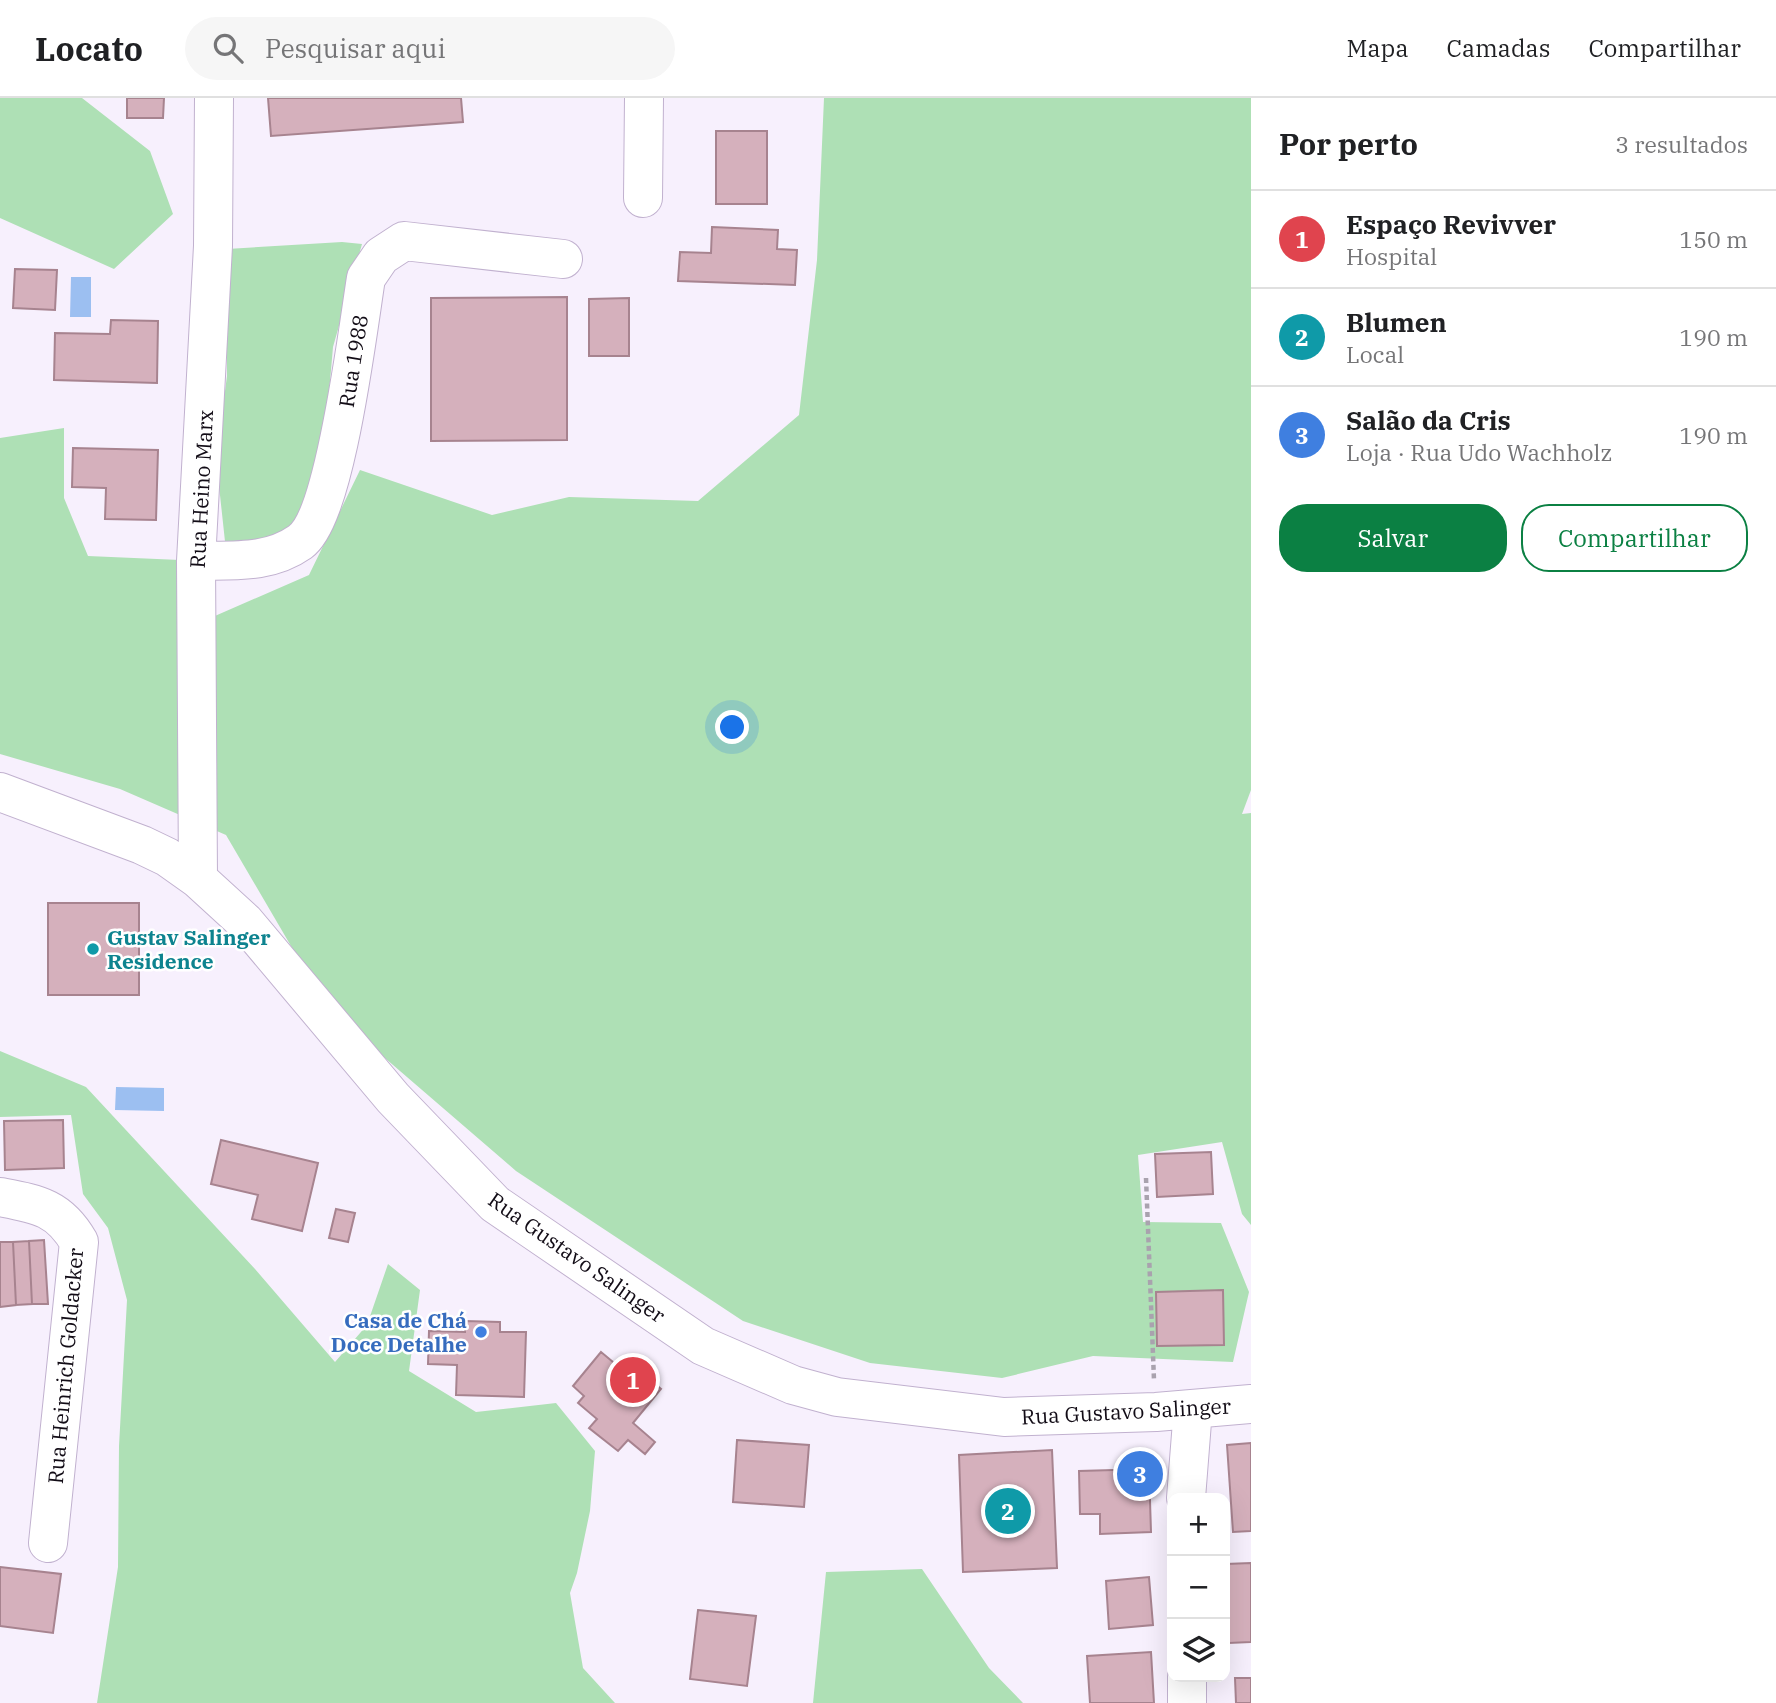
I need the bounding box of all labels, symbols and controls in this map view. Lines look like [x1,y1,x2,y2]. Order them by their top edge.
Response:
search box [185,17,675,80]
text: Locato [35,27,143,70]
icon: search [209,29,247,67]
text: Pesquisar aqui [265,31,446,65]
text: Mapa [1346,32,1409,64]
text: Camadas [1447,32,1550,64]
text: Compartilhar [1588,32,1741,64]
text: Por perto [1279,124,1418,163]
text: 3 resultados [1615,129,1748,159]
text: Espaço Revivver [1346,207,1556,241]
text: 1 [1295,224,1309,254]
text: 150 m [1679,224,1748,254]
text: Hospital [1346,241,1437,271]
text: Blumen [1346,305,1447,339]
street label: Rua 1988 [332,313,374,409]
text: 2 [1295,322,1309,352]
text: 190 m [1679,322,1748,352]
text: Local [1346,339,1404,369]
text: Salão da Cris [1346,403,1511,437]
street label: Rua Heino Marx [183,409,219,569]
text: 3 [1295,420,1309,450]
text: 190 m [1679,420,1748,450]
text: Loja · Rua Udo Wachholz [1346,437,1612,467]
button: Salvar [1279,504,1507,572]
button: Compartilhar [1521,504,1748,572]
your location [715,710,749,744]
place label: Gustav Salinger Residence [107,923,271,975]
marker: Gustav Salinger Residence [85,941,101,957]
street label: Rua Gustavo Salinger [483,1185,672,1329]
street label: Rua Heinrich Goldacker [41,1246,89,1485]
place label: Casa de Chá Doce Detalhe [331,1306,467,1358]
marker: Casa de Chá Doce Detalhe [473,1324,489,1340]
pin: 1 [610,1354,656,1406]
street label: Rua Gustavo Salinger [1020,1391,1232,1430]
pin: 3 [1117,1448,1163,1500]
pin: 2 [985,1485,1031,1537]
map controls [1167,1493,1230,1682]
button: + [1167,1493,1230,1556]
button: − [1167,1556,1230,1619]
button: layers [1167,1619,1230,1682]

